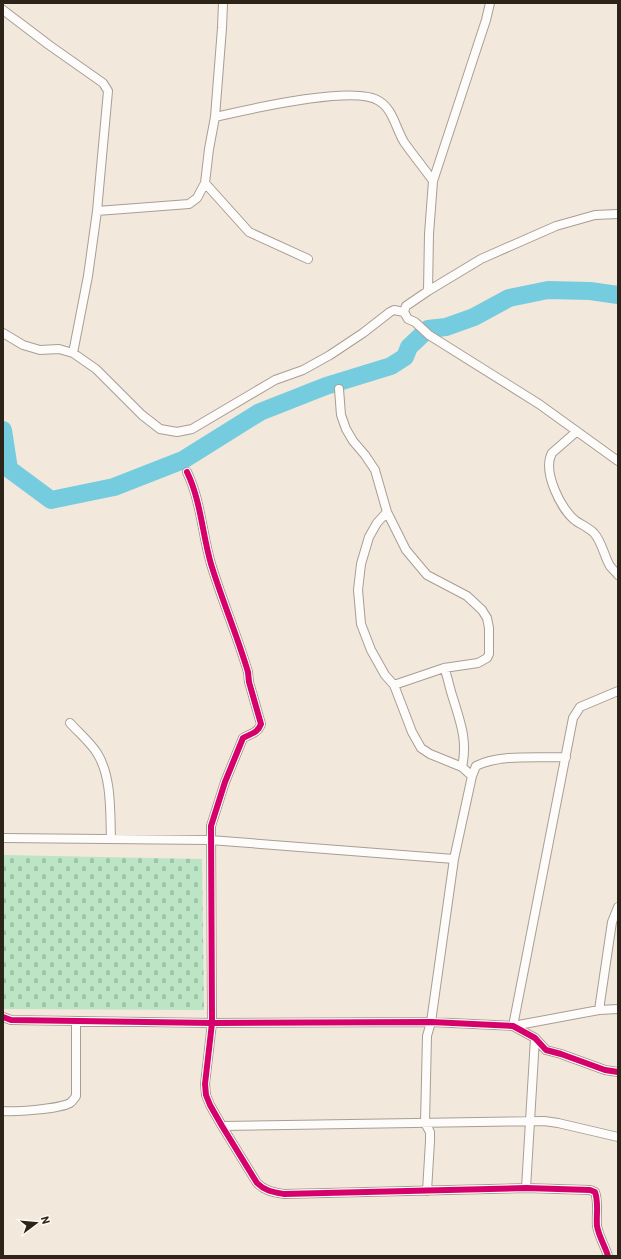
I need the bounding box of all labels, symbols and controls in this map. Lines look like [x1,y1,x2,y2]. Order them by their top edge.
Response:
north arrow [16,1203,56,1243]
text: N [39,1215,53,1225]

